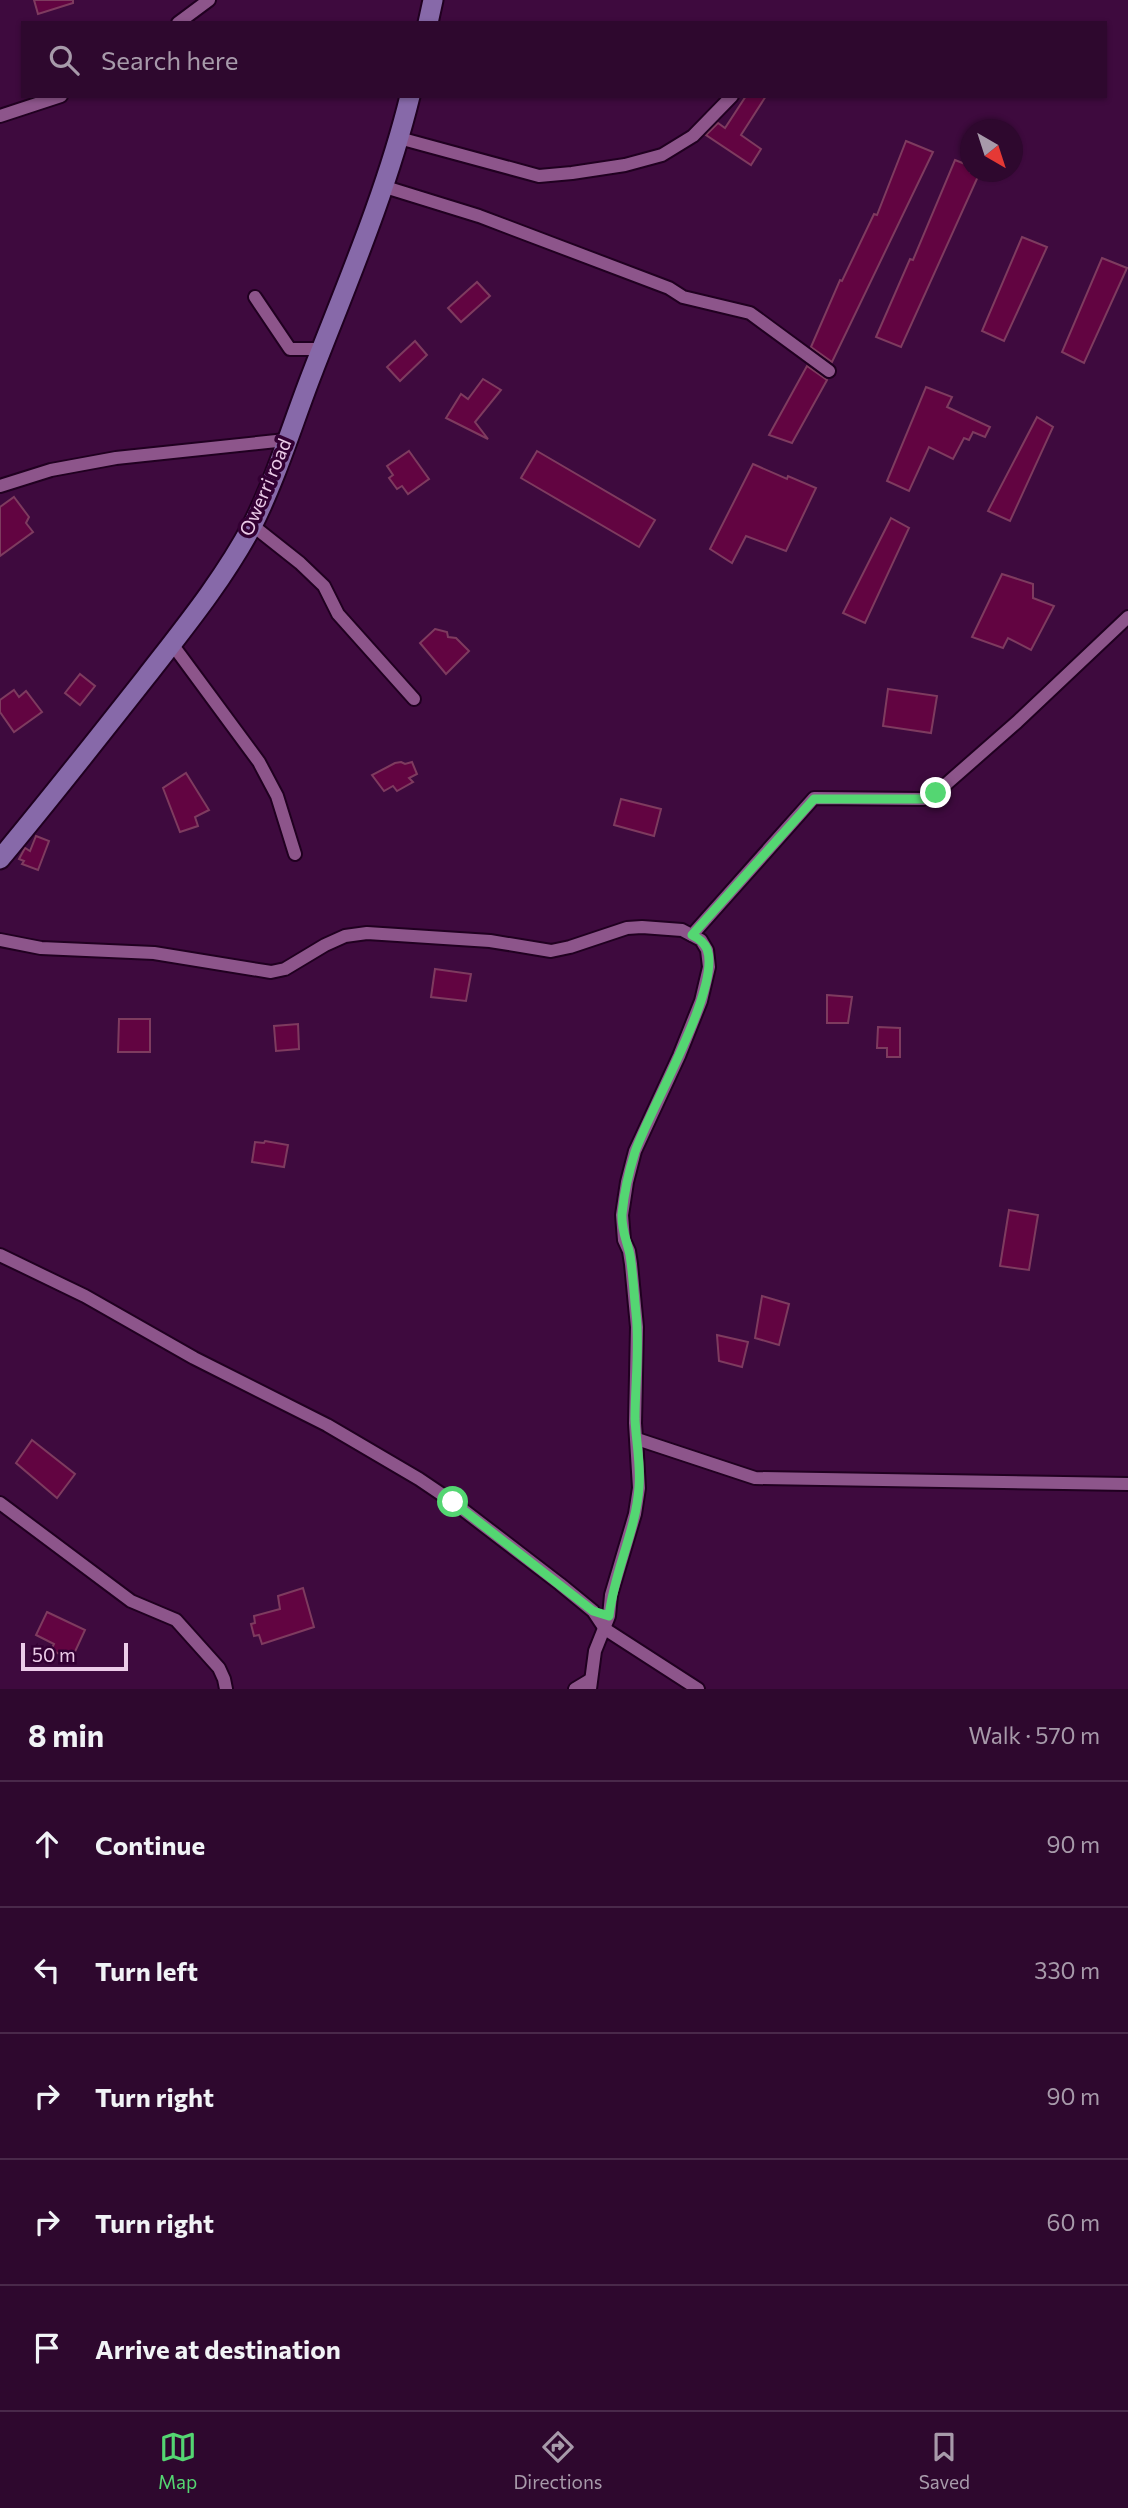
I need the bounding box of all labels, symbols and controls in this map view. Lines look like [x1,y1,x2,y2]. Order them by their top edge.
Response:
search box [21,21,1107,98]
icon: search [45,41,83,79]
text: Search here [101,44,239,75]
north arrow [960,119,1023,182]
street label: Owerri road [234,435,295,539]
route end [920,777,951,808]
route start [437,1486,468,1517]
scale bar [21,1640,128,1672]
text: 50 m [32,1643,76,1666]
text: 8 min [28,1716,104,1753]
text: Walk · 570 m [968,1721,1100,1749]
icon: ahead [28,1825,66,1863]
text: Continue [95,1829,205,1860]
text: 90 m [1047,1830,1100,1858]
icon: left [28,1951,66,1989]
text: Turn left [95,1955,198,1986]
text: 330 m [1034,1956,1100,1984]
icon: right [28,2077,66,2115]
text: Turn right [95,2081,214,2112]
text: 90 m [1047,2082,1100,2110]
icon: right [28,2203,66,2241]
text: Turn right [95,2207,214,2238]
text: 60 m [1047,2208,1100,2236]
icon: arrive [28,2329,66,2367]
text: Arrive at destination [95,2333,341,2364]
tab: Map [158,2428,197,2493]
tab: Directions [513,2428,603,2493]
tab: Saved [919,2428,970,2493]

